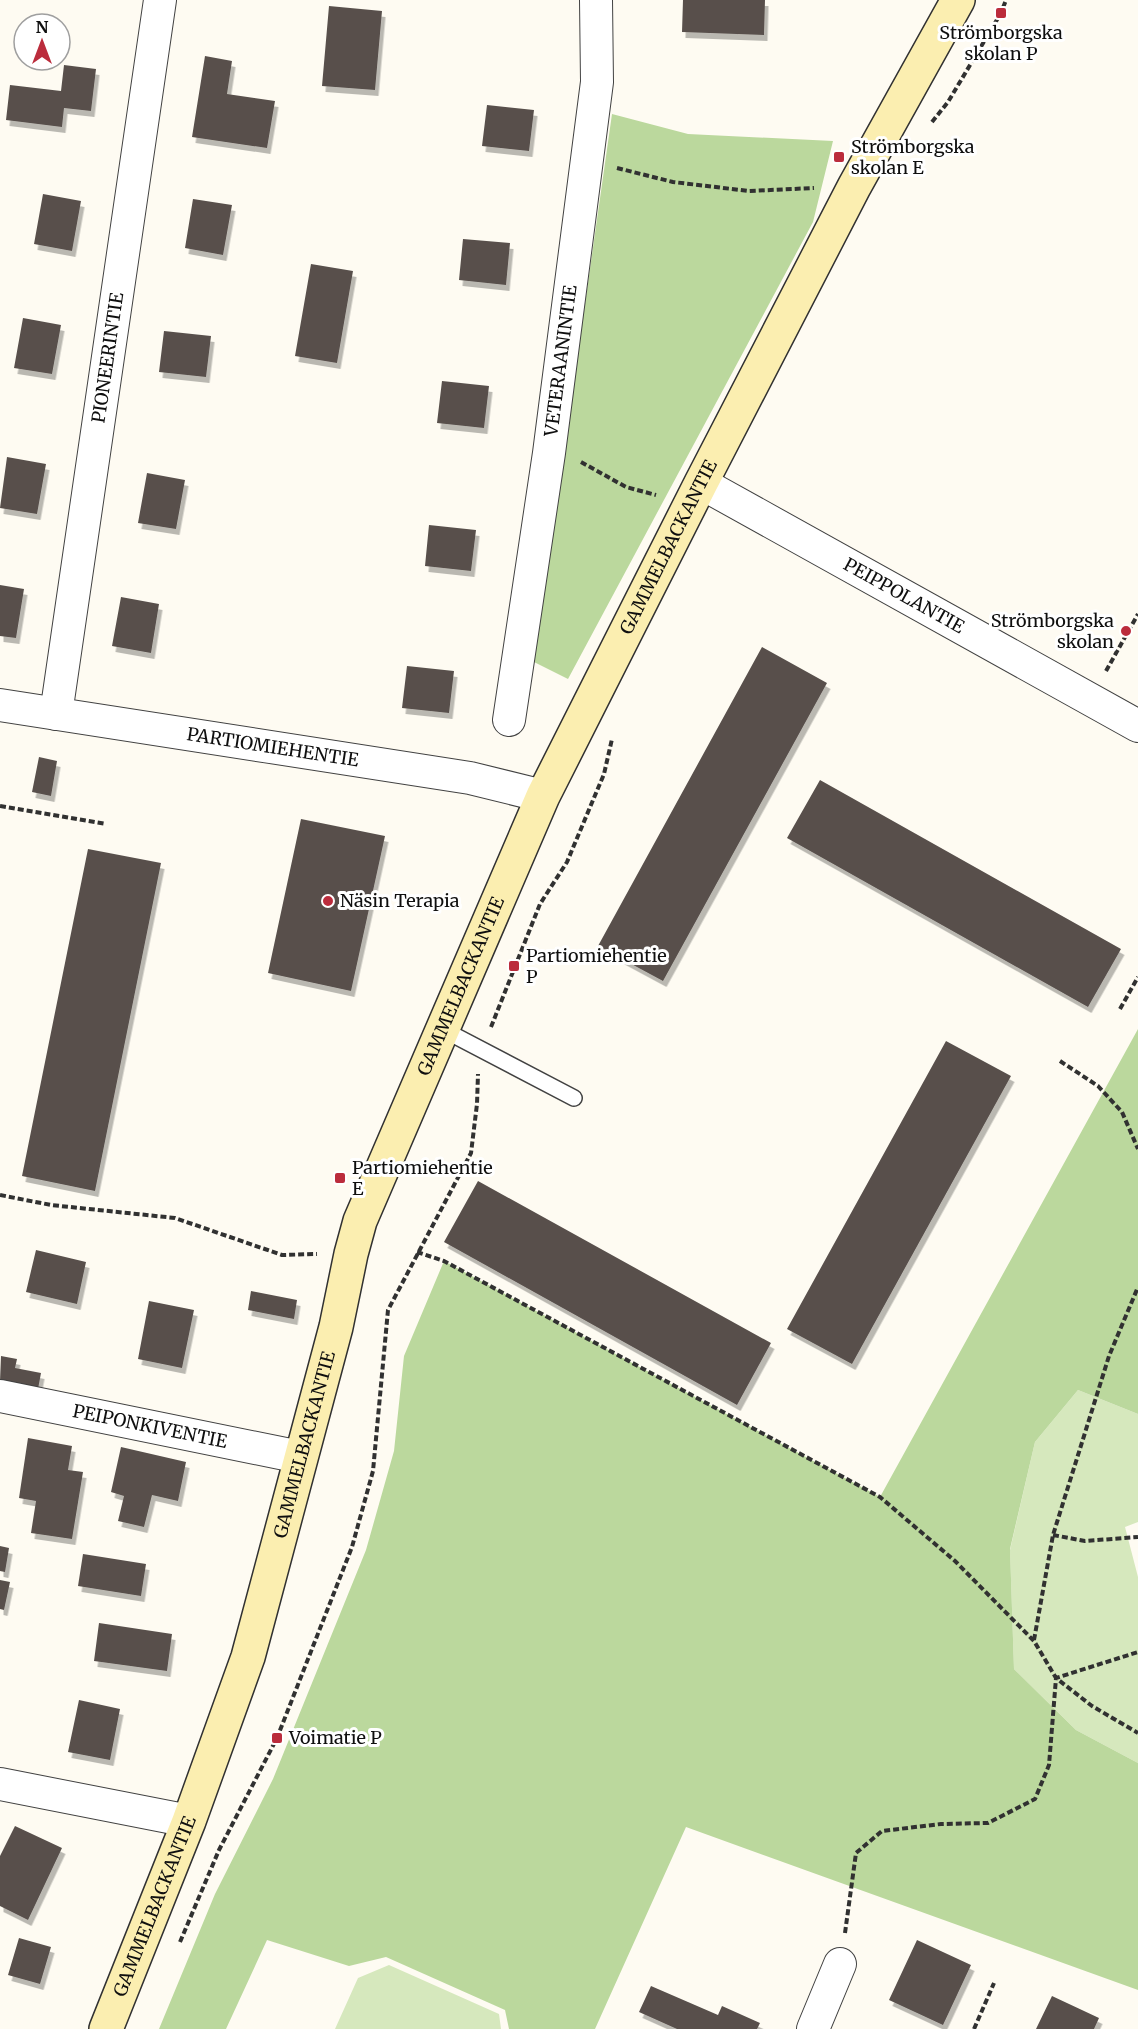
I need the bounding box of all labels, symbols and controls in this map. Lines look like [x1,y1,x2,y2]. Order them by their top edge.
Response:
marker: Strömborgska skolan P [994,6,1008,20]
north arrow [12,12,72,72]
text: N [36,17,49,37]
place label: Strömborgska skolan P [939,21,1063,65]
place label: Strömborgska skolan E [851,135,975,179]
marker: Strömborgska skolan E [832,150,846,164]
street label: VETERAANINTIE [539,283,582,439]
street label: PIONEERINTIE [87,290,128,424]
street label: GAMMELBACKANTIE [615,455,722,638]
street label: PEIPPOLANTIE [840,553,969,638]
place label: Strömborgska skolan [991,609,1114,653]
marker: Strömborgska skolan [1119,624,1133,638]
street label: PARTIOMIEHENTIE [185,722,361,772]
place label: Näsin Terapia [340,889,460,912]
street label: GAMMELBACKANTIE [412,893,509,1079]
marker: Näsin Terapia [321,894,335,908]
place label: Partiomiehentie P [526,944,667,988]
marker: Partiomiehentie P [507,959,521,973]
place label: Partiomiehentie E [352,1156,493,1200]
marker: Partiomiehentie E [333,1171,347,1185]
street label: GAMMELBACKANTIE [268,1348,340,1540]
street label: PEIPONKIVENTIE [71,1399,230,1453]
place label: Voimatie P [288,1726,382,1749]
marker: Voimatie P [270,1731,284,1745]
street label: GAMMELBACKANTIE [108,1812,201,2000]

